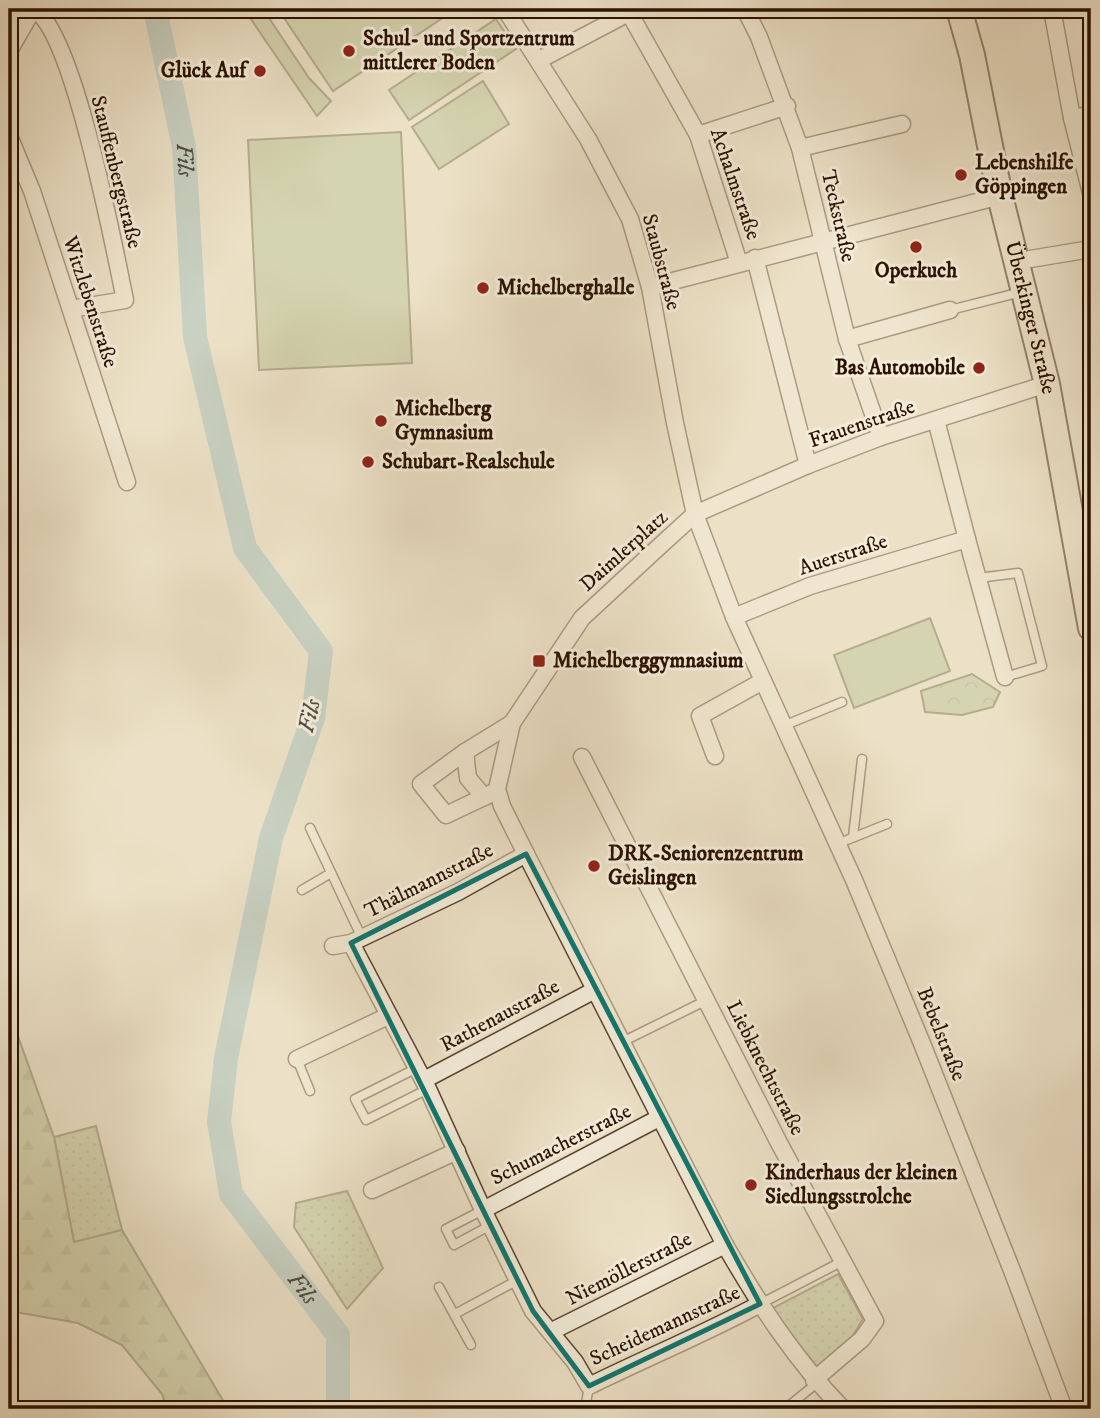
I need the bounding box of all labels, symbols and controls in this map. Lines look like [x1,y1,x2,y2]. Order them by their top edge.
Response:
place label: Schul- und Sportzentrum mittlerer Boden [363,26,575,76]
marker: Schul- und Sportzentrum mittlerer Boden [341,43,357,59]
place label: Glück Auf [161,58,249,84]
marker: Glück Auf [252,63,268,79]
street label: Stauffenbergstraße [84,93,148,251]
street label: Achalmstraße [704,125,766,243]
water label: Fils [169,142,200,178]
place label: Lebenshilfe Göppingen [975,150,1074,200]
street label: Teckstraße [815,167,861,265]
marker: Lebenshilfe Göppingen [953,167,969,183]
street label: Staubstraße [636,211,686,313]
street label: Witzlebenstraße [56,232,124,371]
street label: Überkinger Straße [999,238,1062,396]
marker: Operkuch [908,239,924,255]
place label: Operkuch [875,258,958,284]
place label: Michelberghalle [497,275,635,301]
marker: Michelberghalle [475,280,491,296]
place label: Bas Automobile [835,355,965,381]
marker: Bas Automobile [971,360,987,376]
street label: Frauenstraße [806,394,919,454]
place label: Michelberg Gymnasium [395,396,494,446]
marker: Michelberg Gymnasium [373,413,389,429]
place label: Schubart-Realschule [382,449,555,475]
marker: Schubart-Realschule [360,454,376,470]
street label: Daimlerplatz [574,505,674,597]
street label: Auerstraße [795,528,891,582]
place label: Michelberggymnasium [553,648,744,674]
marker: Michelberggymnasium [531,653,547,669]
water label: Fils [292,696,328,736]
street label: Thälmannstraße [360,837,498,925]
place label: DRK-Seniorenzentrum Geislingen [608,841,804,891]
marker: DRK-Seniorenzentrum Geislingen [586,858,602,874]
street label: Rathenaustraße [436,974,564,1058]
street label: Bebelstraße [910,983,972,1085]
street label: Liebknechtstraße [720,996,810,1140]
street label: Schumacherstraße [486,1098,636,1192]
place label: Kinderhaus der kleinen Siedlungsstrolche [765,1160,958,1210]
marker: Kinderhaus der kleinen Siedlungsstrolche [743,1177,759,1193]
street label: Niemöllerstraße [562,1226,696,1312]
water label: Fils [281,1266,325,1311]
street label: Scheidemannstraße [586,1280,745,1372]

